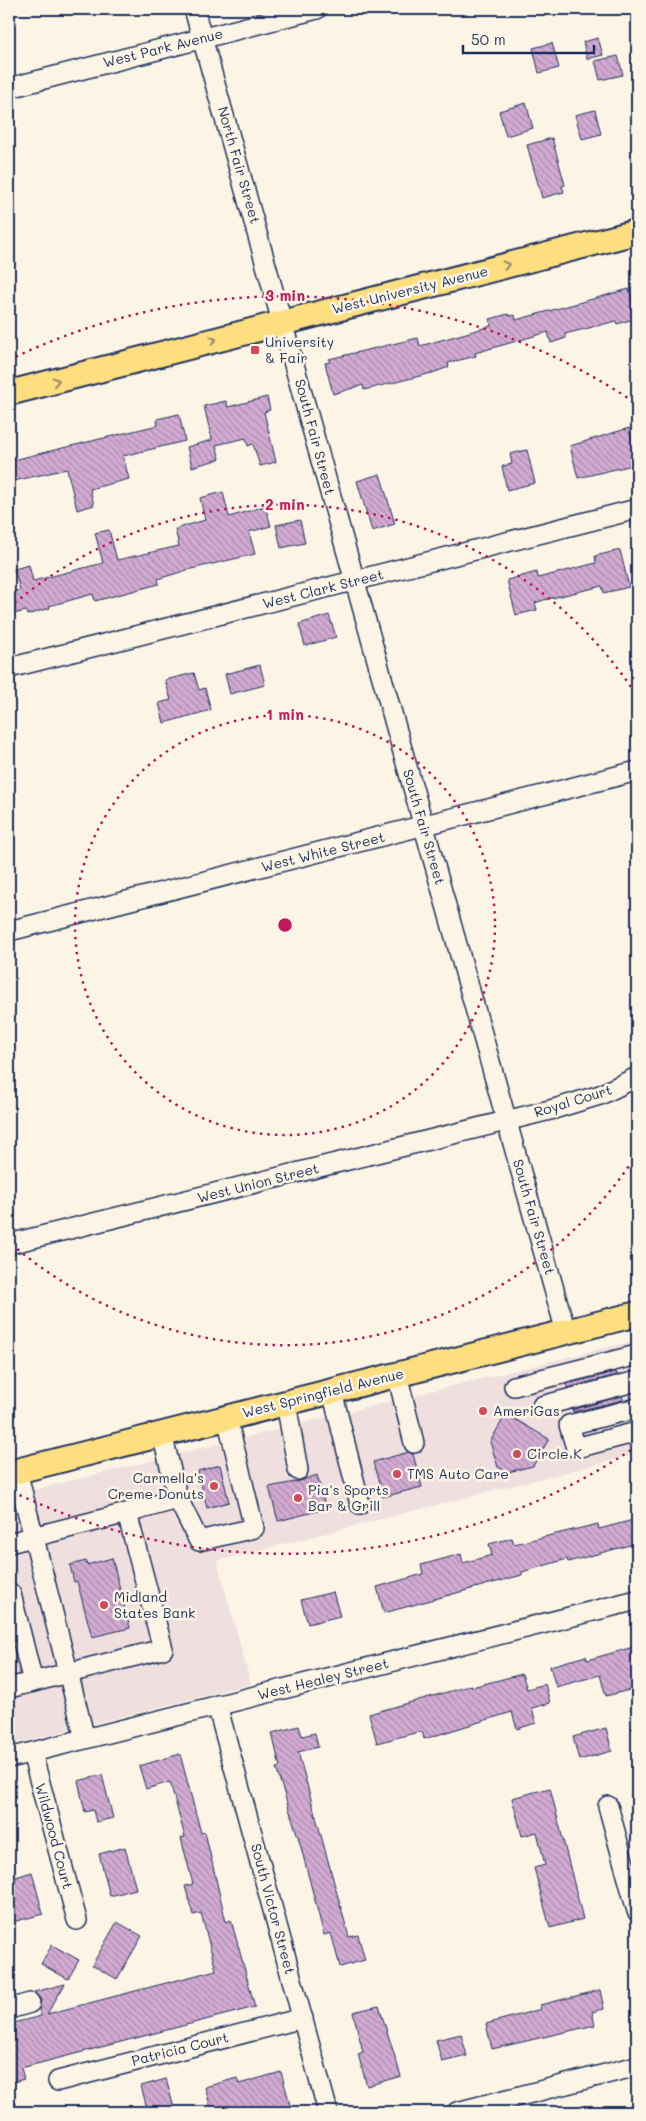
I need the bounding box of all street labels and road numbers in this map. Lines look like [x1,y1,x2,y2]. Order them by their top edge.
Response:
street label: West Park Avenue [101,23,225,72]
street label: North Fair Street [214,104,265,226]
street label: West University Avenue [330,261,490,318]
street label: South Fair Street [291,377,340,497]
street label: West Clark Street [260,564,385,613]
street label: South Fair Street [399,767,450,887]
street label: West White Street [259,827,387,876]
street label: Royal Court [532,1080,614,1121]
street label: South Fair Street [509,1157,560,1277]
street label: West Union Street [195,1158,321,1207]
street label: West Springfield Avenue [240,1363,406,1422]
street label: West Healey Street [255,1653,390,1704]
street label: Wildwood Court [31,1781,78,1891]
street label: South Victor Street [247,1841,300,1976]
street label: Patricia Court [129,2027,231,2070]

